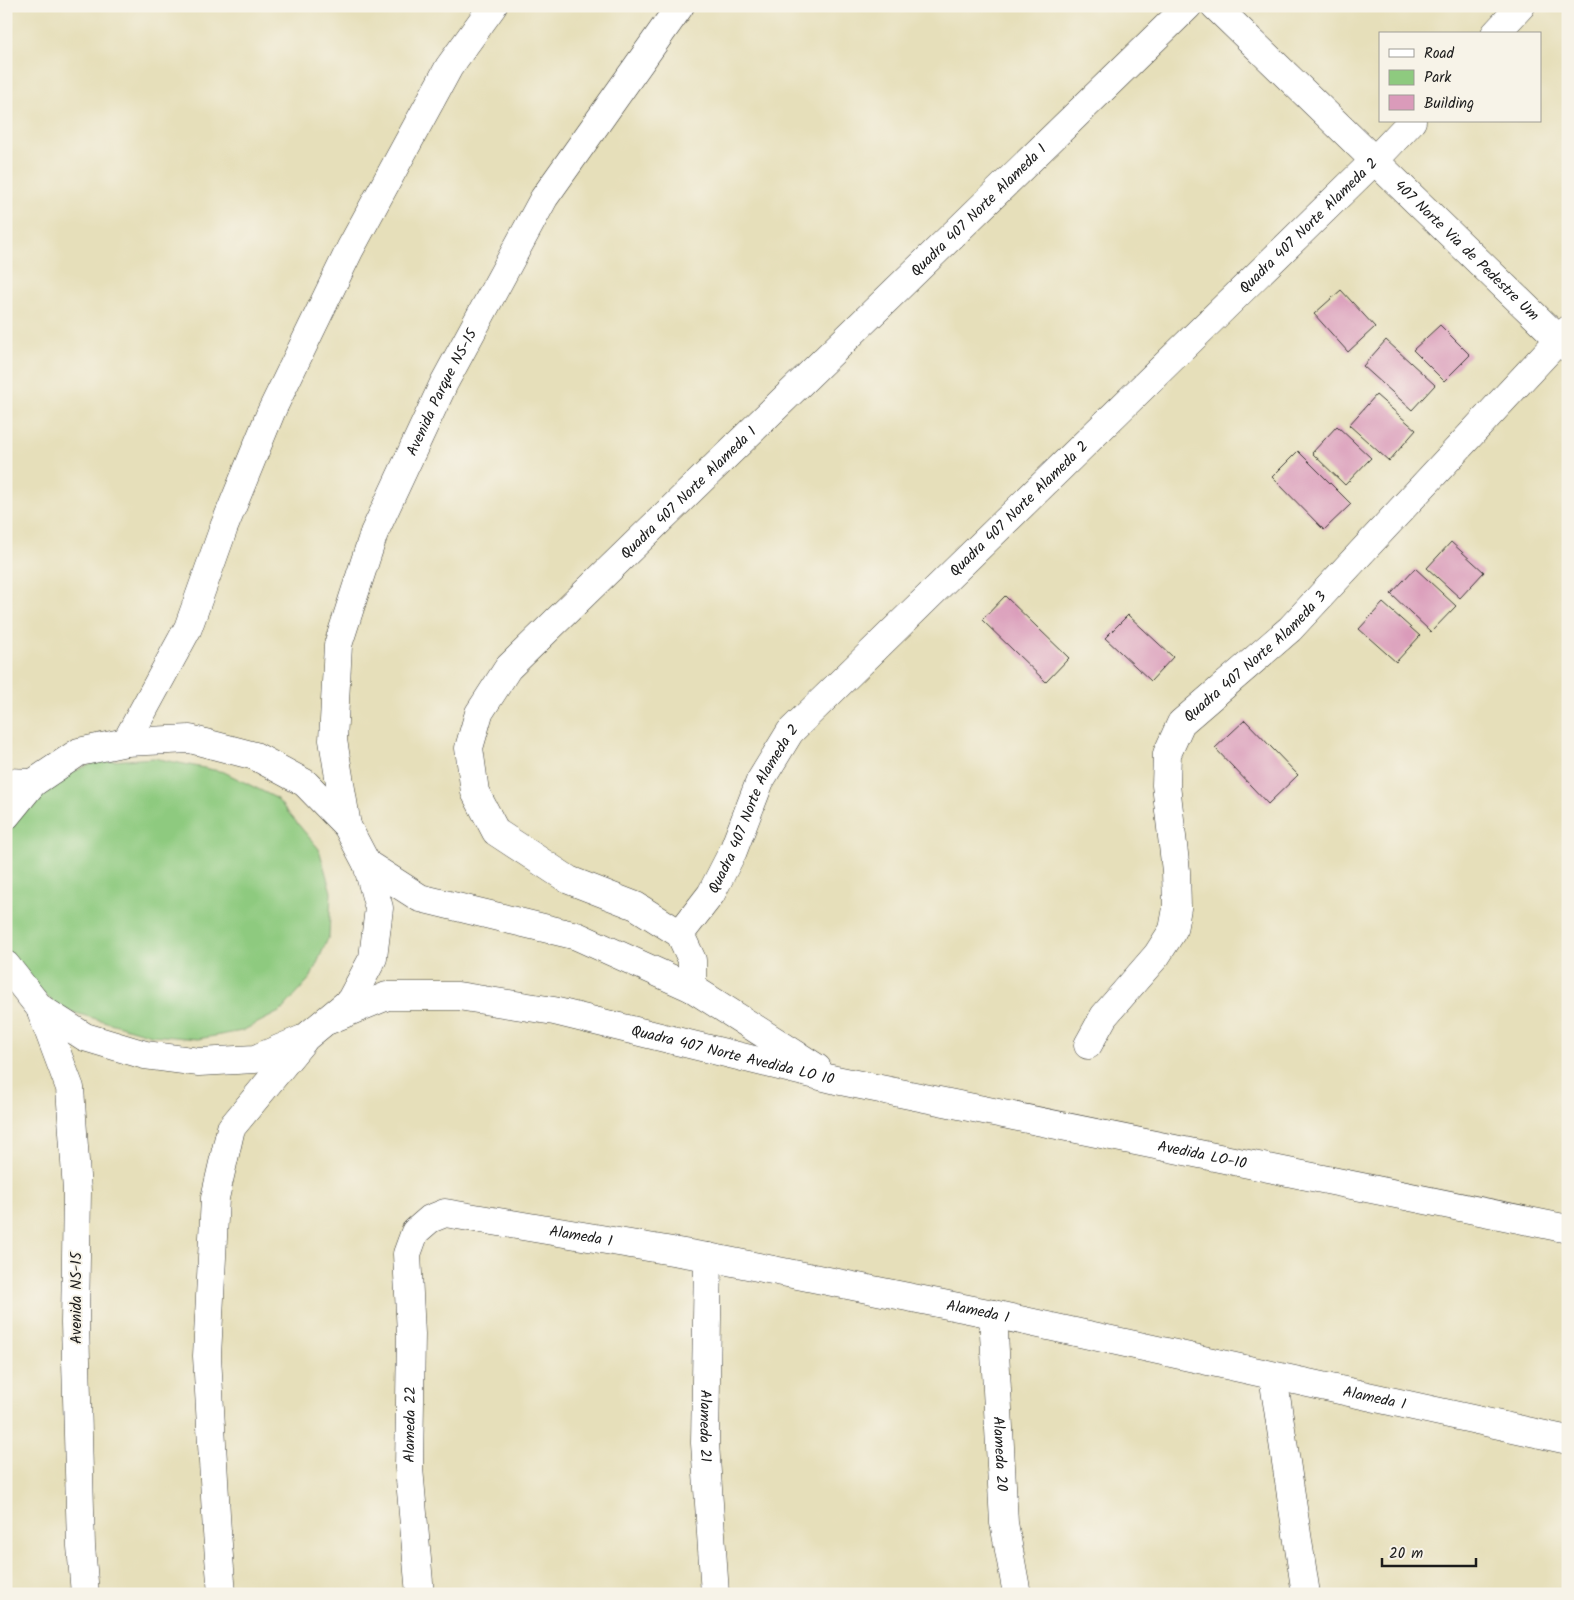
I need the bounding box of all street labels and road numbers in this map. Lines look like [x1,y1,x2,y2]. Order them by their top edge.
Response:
street label: Quadra 407 Norte Alameda 1 [905,138,1053,283]
street label: Quadra 407 Norte Alameda 2 [1234,152,1384,300]
street label: 407 Norte Via de Pedestre Um [1388,175,1545,327]
street label: Avenida Parque NS-15 [401,324,485,460]
street label: Quadra 407 Norte Alameda 1 [615,421,763,566]
street label: Quadra 407 Norte Alameda 2 [944,435,1094,583]
street label: Quadra 407 Norte Alameda 3 [1179,586,1333,729]
street label: Quadra 407 Norte Alameda 2 [702,719,805,898]
street label: Quadra 407 Norte Avedida LO 10 [629,1019,837,1092]
street label: Avedida LO-10 [1155,1135,1249,1176]
street label: Alameda 1 [547,1220,615,1254]
street label: Avenida NS-15 [65,1251,89,1344]
street label: Alameda 1 [944,1294,1012,1330]
street label: Alameda 1 [1341,1380,1408,1417]
street label: Alameda 22 [398,1386,423,1463]
street label: Alameda 21 [692,1389,717,1463]
street label: Alameda 20 [985,1416,1013,1493]

